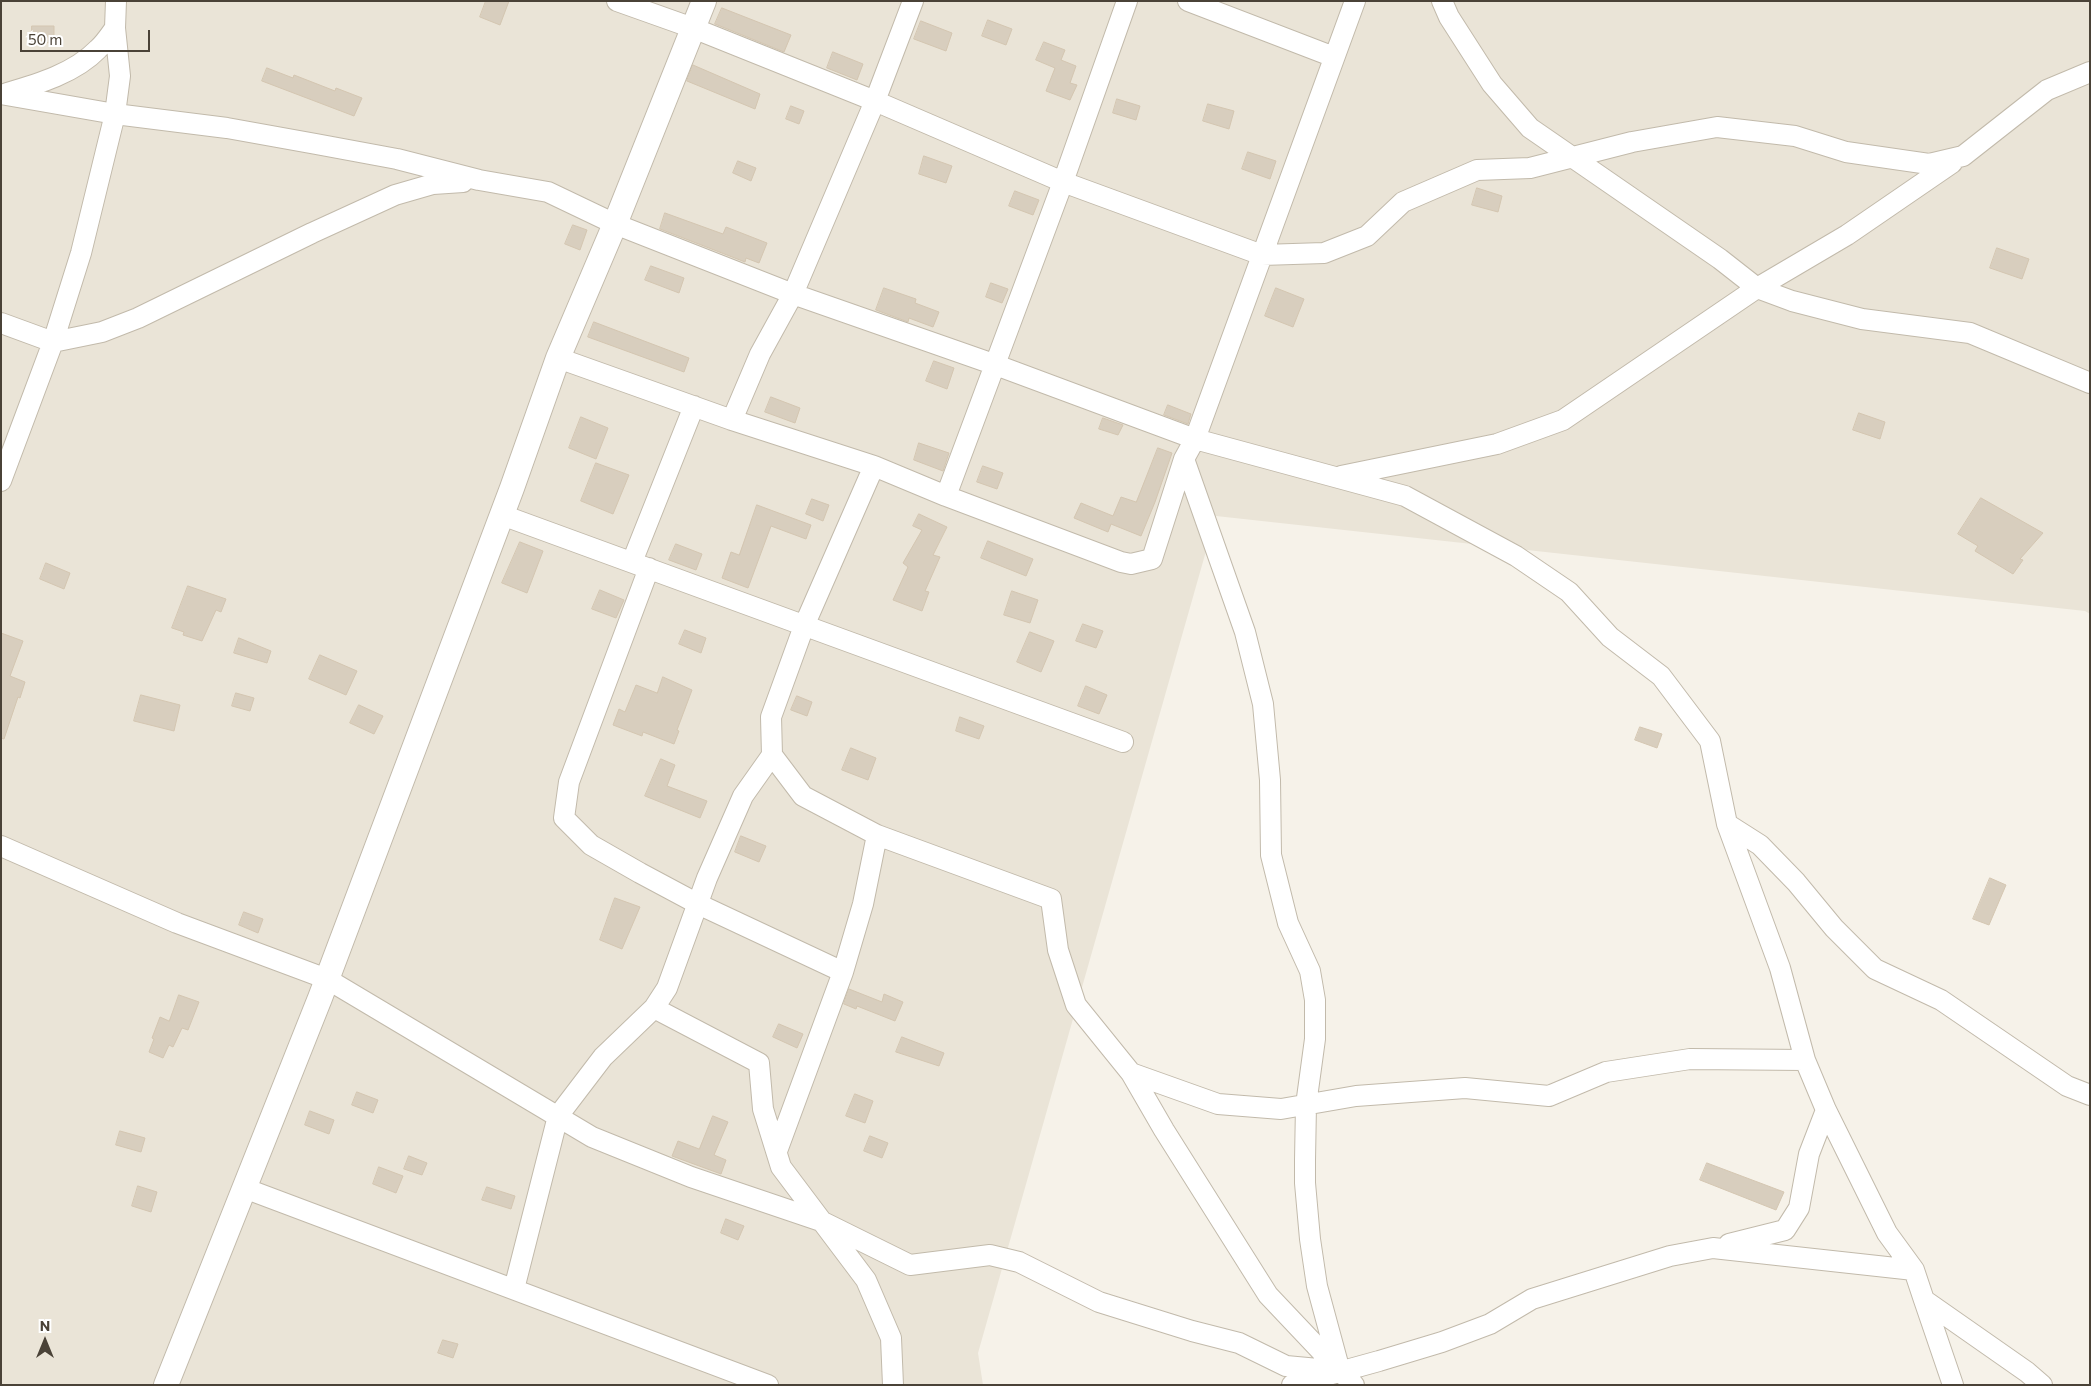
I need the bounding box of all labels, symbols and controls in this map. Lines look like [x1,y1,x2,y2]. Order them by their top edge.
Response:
scale bar [22,20,152,52]
text: 50 m [28,30,62,48]
north arrow [20,1316,70,1366]
text: N [40,1317,50,1334]

